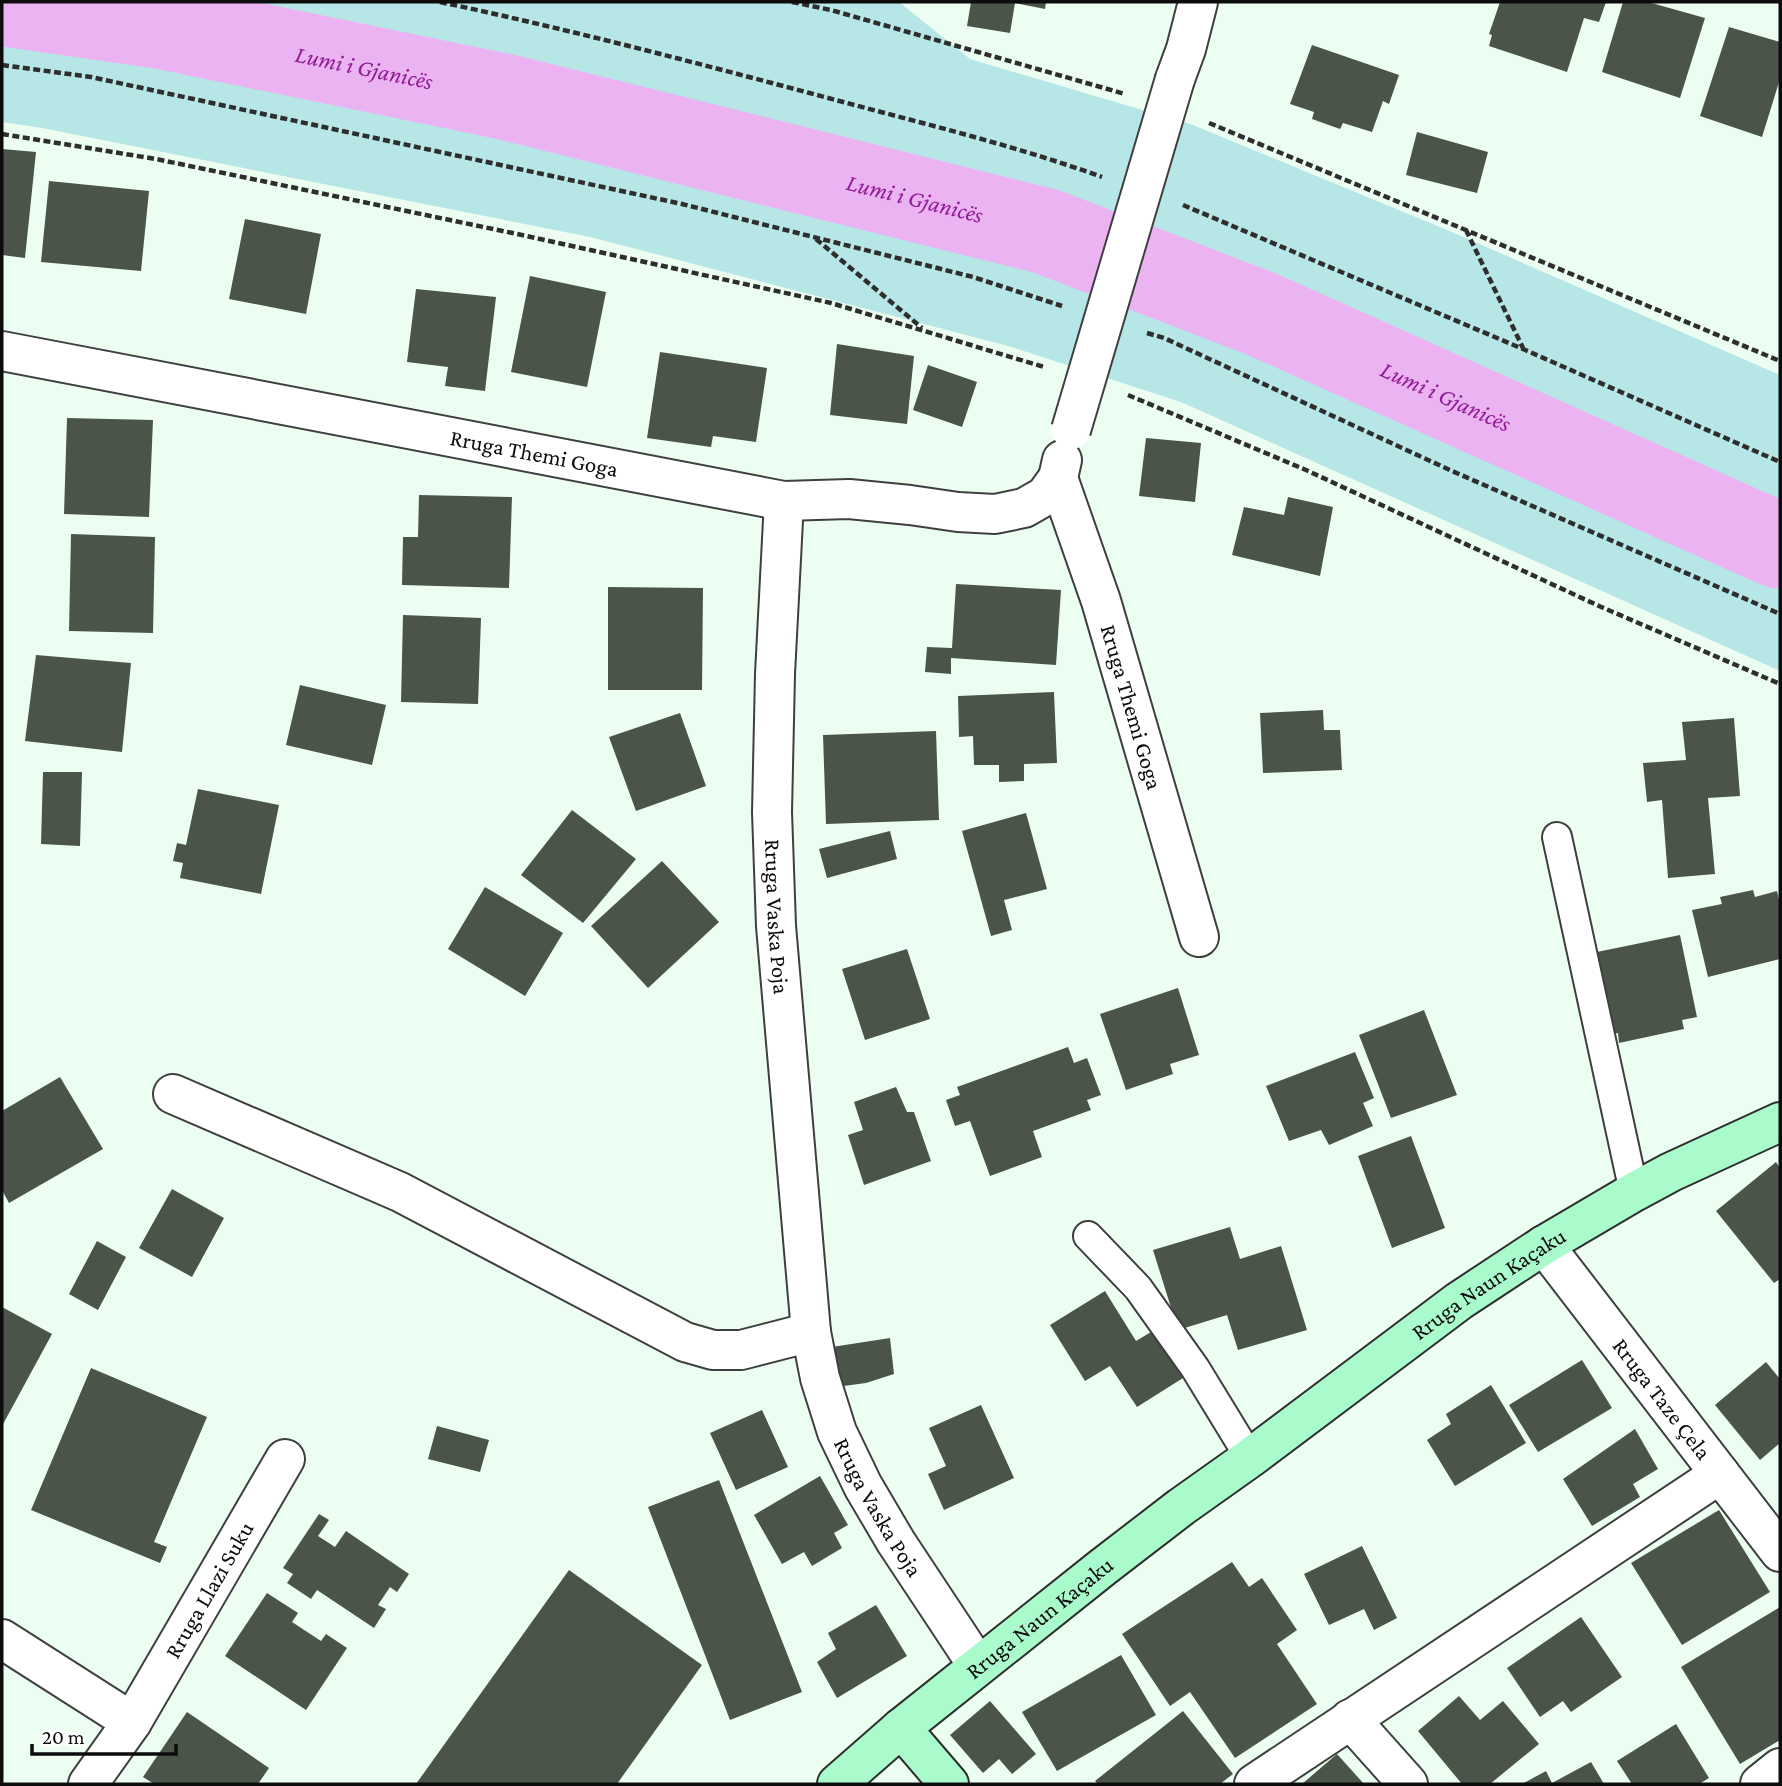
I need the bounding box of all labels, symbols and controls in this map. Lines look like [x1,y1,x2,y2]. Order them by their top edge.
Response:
water label: Lumi i Gjanicës [293,40,436,95]
water label: Lumi i Gjanicës [844,168,986,228]
water label: Lumi i Gjanicës [1377,355,1516,437]
street label: Rruga Themi Goga [448,424,621,482]
street label: Rruga Themi Goga [1096,621,1168,793]
street label: Rruga Vaska Poja [760,838,795,996]
street label: Rruga Naun Kaçaku [1406,1222,1570,1345]
street label: Rruga Taze Çela [1607,1333,1717,1465]
street label: Rruga Vaska Poja [829,1433,928,1582]
street label: Rruga Llazi Suku [159,1517,259,1663]
street label: Rruga Naun Kaçaku [961,1551,1118,1684]
scale bar [32,1712,175,1756]
text: 20 m [42,1725,85,1749]

